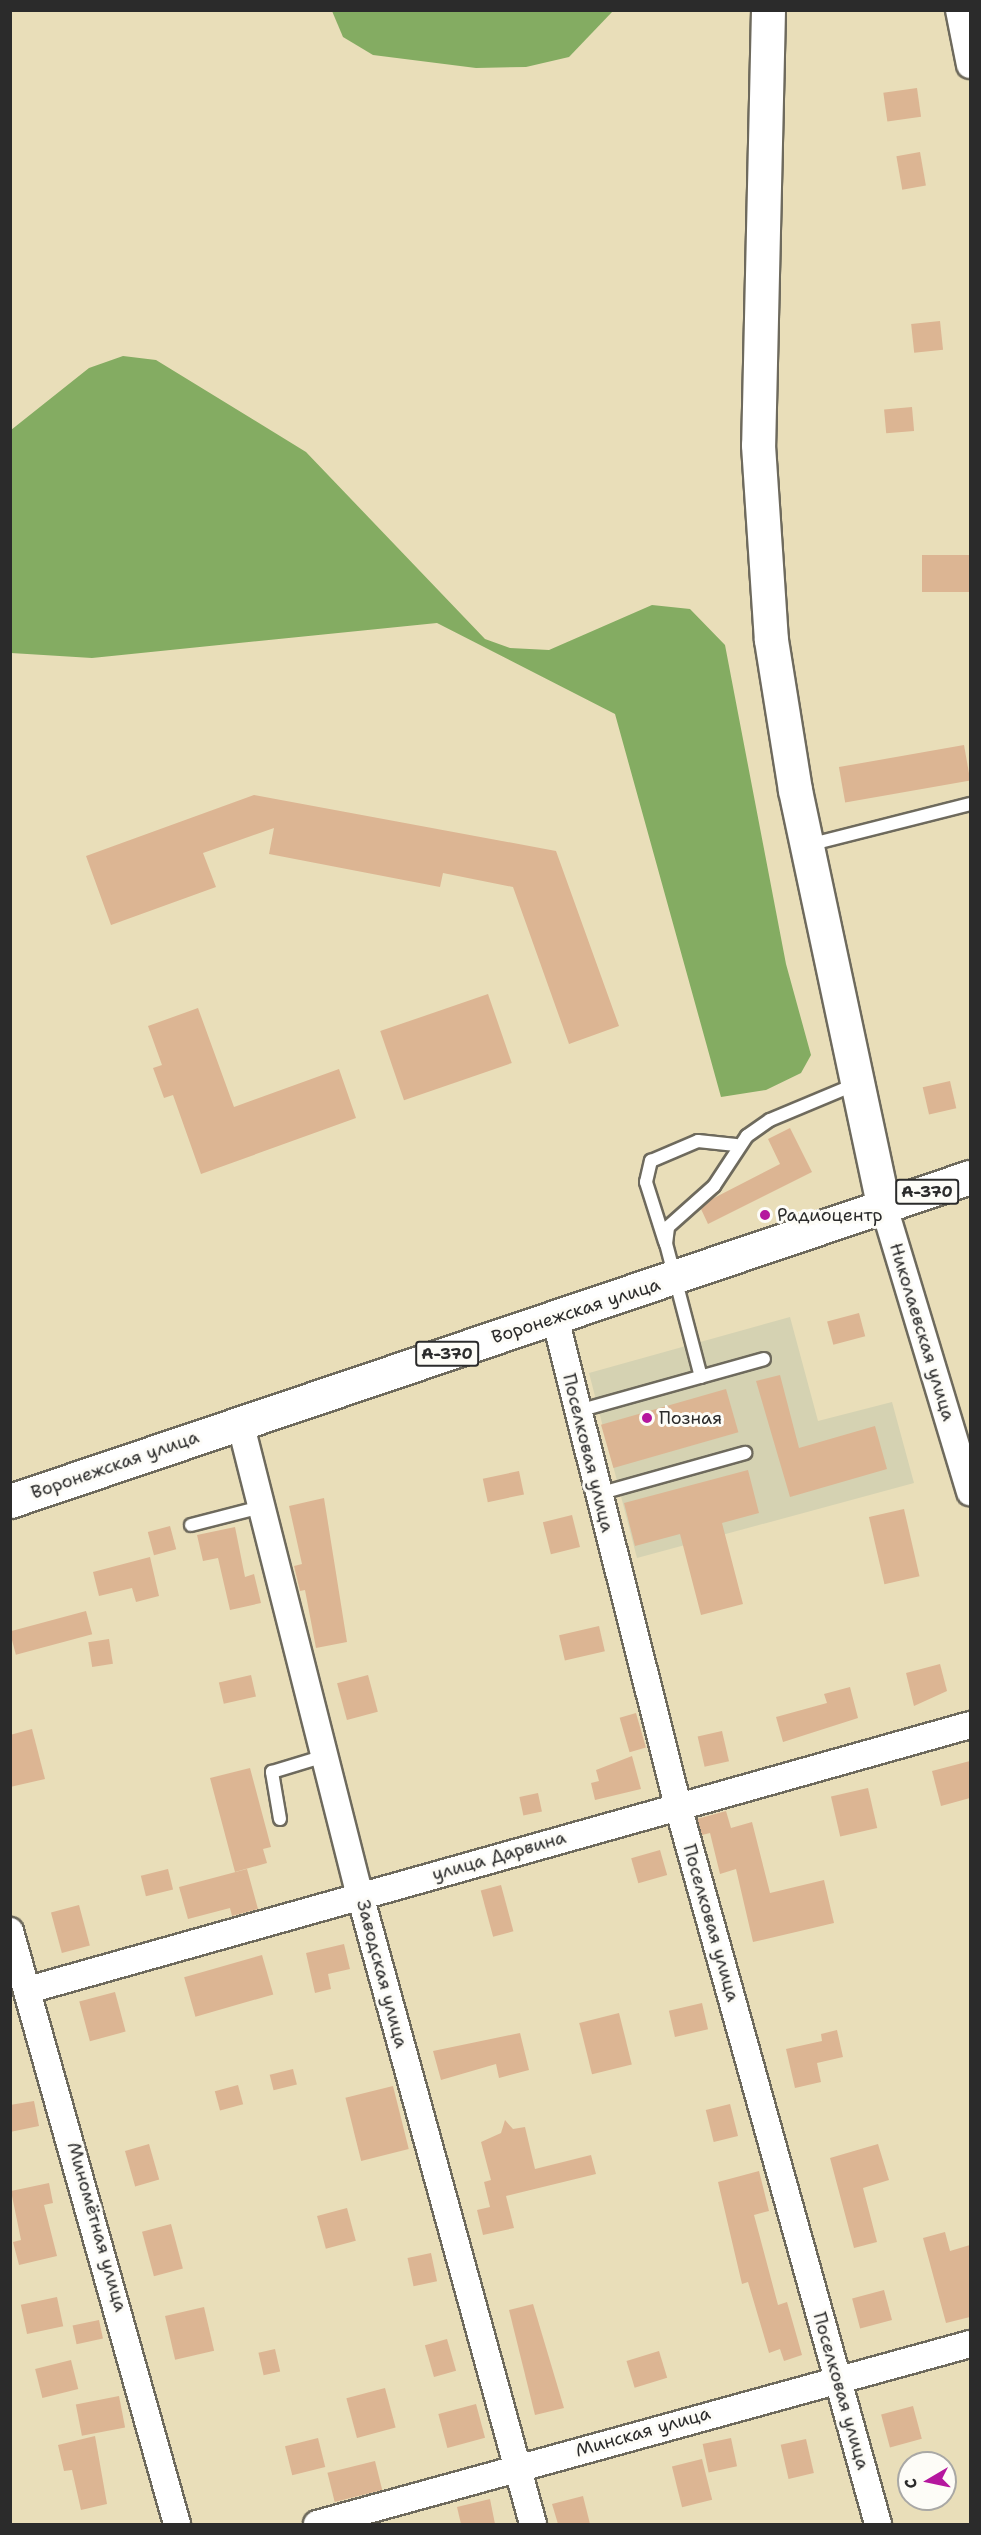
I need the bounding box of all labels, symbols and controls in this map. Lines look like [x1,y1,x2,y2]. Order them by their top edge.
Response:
road number: А-370 [894,1179,960,1205]
place label: Радиоцентр [777,1204,883,1226]
marker: Радиоцентр [758,1208,772,1222]
street label: Николаевская улица [885,1240,959,1424]
street label: Воронежская улица [489,1274,663,1348]
road number: А-370 [414,1341,480,1367]
street label: Поселковая улица [558,1371,618,1535]
place label: Позная [659,1407,722,1429]
marker: Позная [640,1411,654,1425]
street label: Воронежская улица [28,1426,202,1504]
street label: улица Дарвина [430,1827,568,1885]
street label: Поселковая улица [678,1842,744,2004]
street label: Заводская улица [352,1898,412,2050]
street label: Миномётная улица [62,2140,132,2314]
street label: Поселковая улица [808,2310,874,2472]
street label: Минская улица [573,2402,713,2462]
north arrow [897,2451,957,2511]
text: С [900,2477,922,2490]

